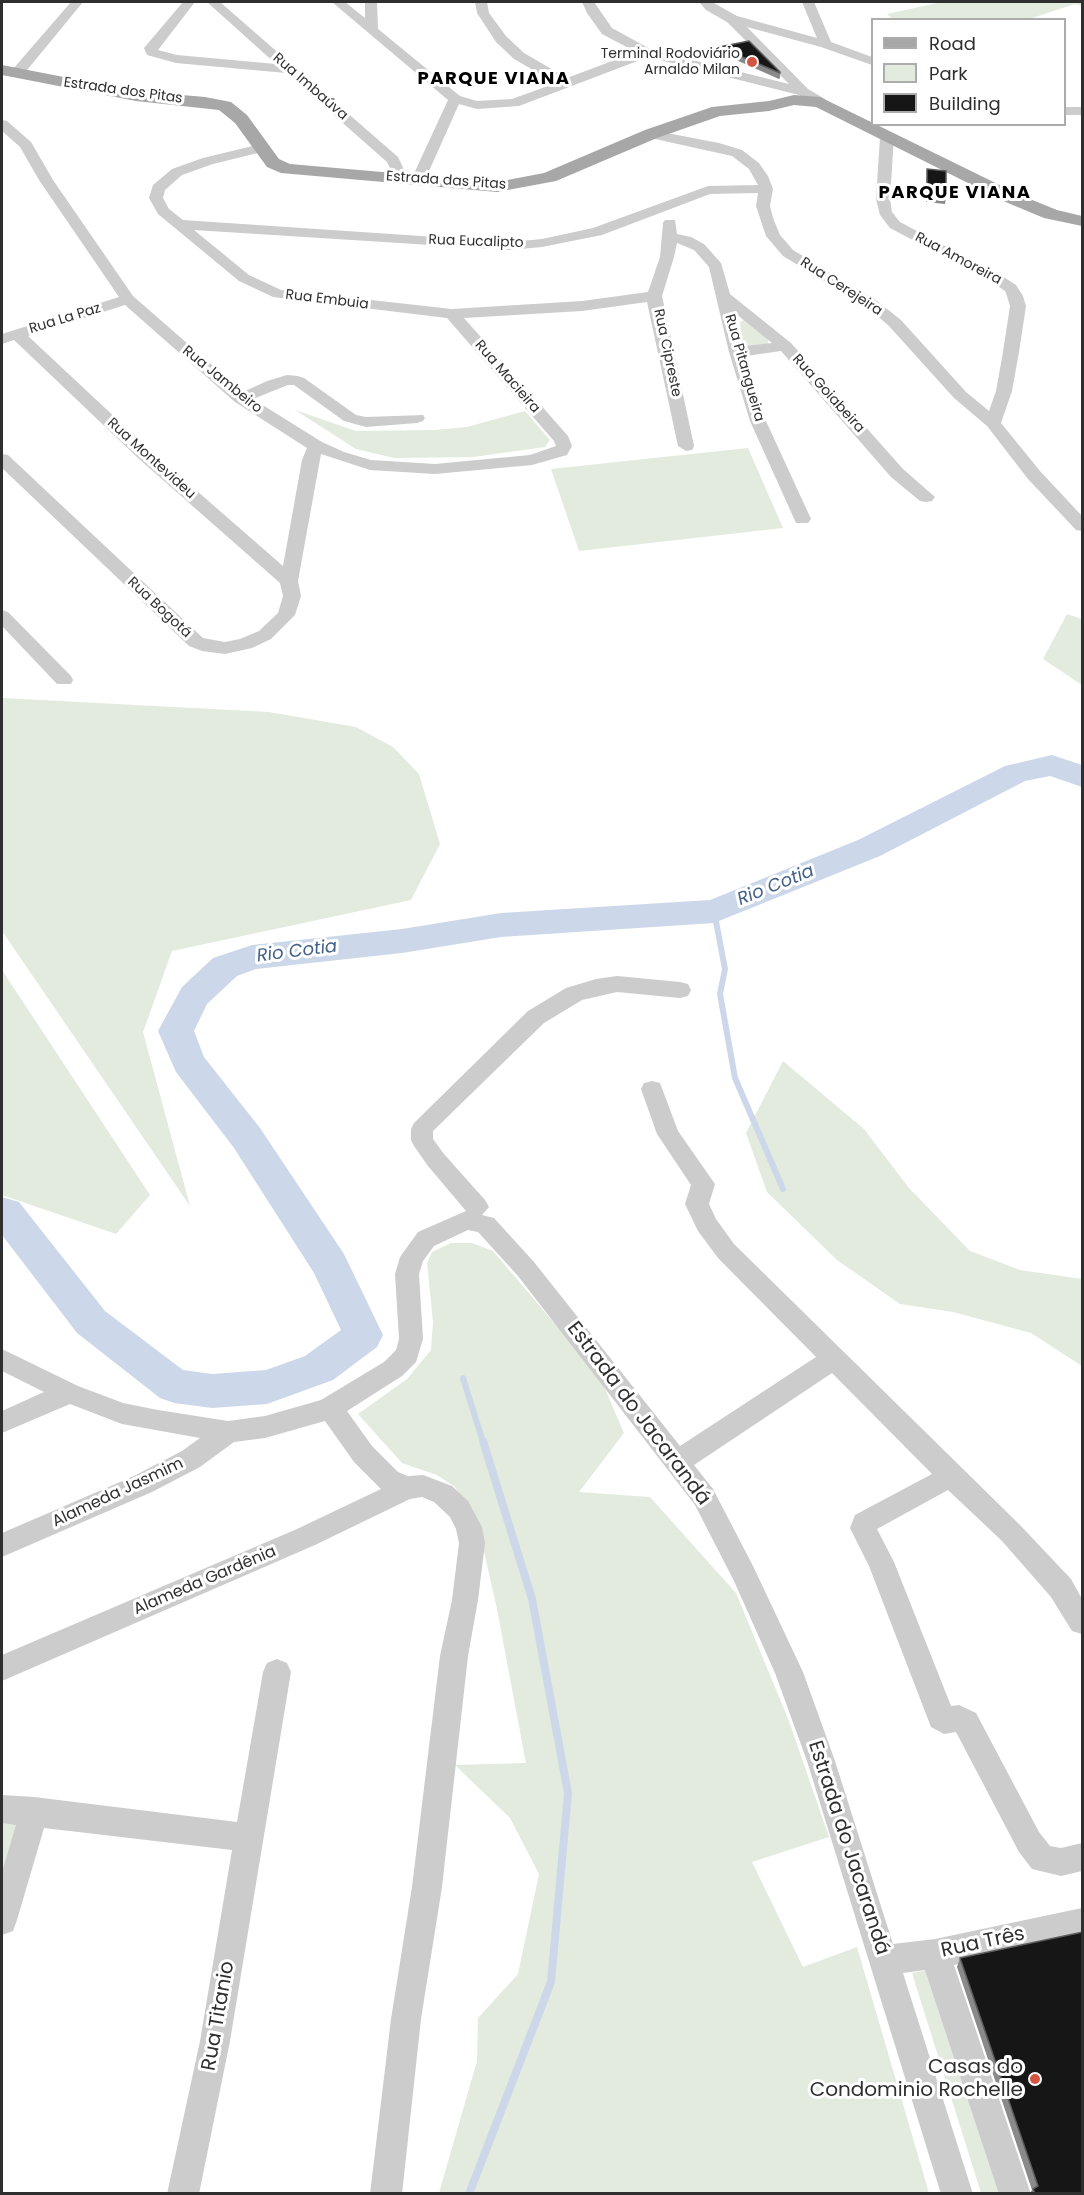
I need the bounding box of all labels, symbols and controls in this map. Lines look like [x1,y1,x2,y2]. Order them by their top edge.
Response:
legend [871,18,1066,126]
text: Road [929,31,976,56]
place label: Terminal Rodoviário Arnaldo Milan [601,46,740,78]
street label: Rua Imbaúva [269,50,351,124]
marker: Terminal Rodoviário Arnaldo Milan [745,55,759,69]
text: Park [929,61,968,86]
district label: PARQUE VIANA [417,68,571,90]
street label: Estrada dos Pitas [63,74,183,108]
text: Building [929,91,1001,116]
street label: Estrada das Pitas [385,168,507,194]
district label: PARQUE VIANA [878,182,1032,204]
street label: Rua Amoreira [912,229,1004,289]
street label: Rua Eucalipto [428,232,524,252]
street label: Rua Cerejeira [797,254,885,320]
street label: Rua Embuia [284,287,370,313]
street label: Rua La Paz [27,300,103,338]
street label: Rua Cipreste [649,308,685,398]
street label: Rua Pitangueira [721,312,767,424]
street label: Rua Macieira [471,337,543,417]
street label: Rua Jambeiro [179,343,265,417]
street label: Rua Goiabeira [788,351,868,437]
street label: Rua Montevideu [103,415,199,503]
street label: Rua Bogotá [124,574,194,642]
water label: Rio Cotia [734,861,818,911]
water label: Rio Cotia [256,936,338,968]
street label: Estrada do Jacarandá [561,1317,715,1511]
street label: Alameda Jasmim [49,1454,187,1532]
street label: Alameda Gardênia [131,1542,279,1620]
street label: Estrada do Jacarandá [802,1738,894,1958]
street label: Rua Três [939,1922,1027,1964]
street label: Rua Titanio [198,1959,240,2073]
place label: Casas do Condominio Rochelle [810,2056,1023,2103]
marker: Casas do Condominio Rochelle [1028,2072,1042,2086]

